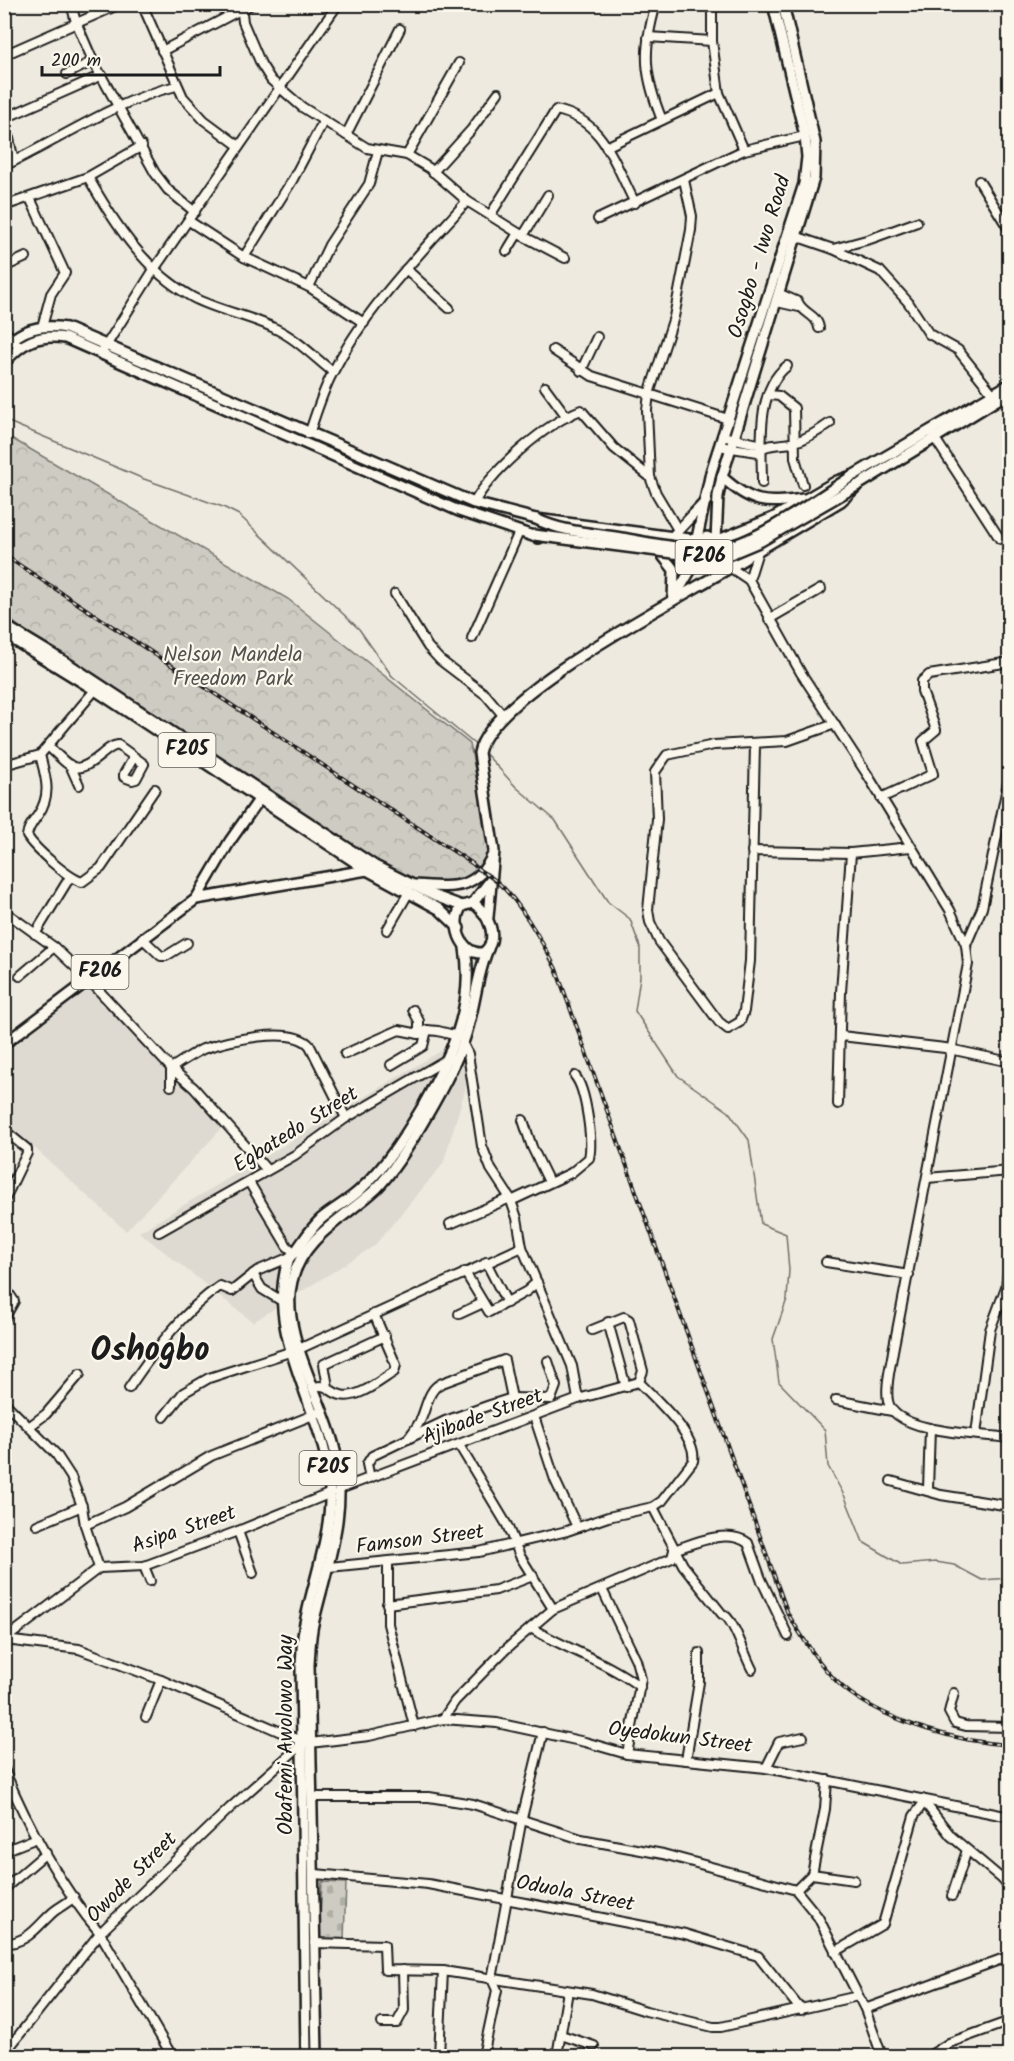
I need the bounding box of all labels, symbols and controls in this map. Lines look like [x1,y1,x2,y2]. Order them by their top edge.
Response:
scale bar [42,39,220,77]
text: 200 m [51,47,101,76]
street label: Osogbo - Iwo Road [720,171,801,343]
road number: F206 [676,540,732,574]
park label: Nelson Mandela Freedom Park [163,639,303,696]
road number: F205 [158,733,216,767]
road number: F206 [72,955,128,989]
street label: Egbatedo Street [227,1078,366,1182]
district label: Oshogbo [90,1325,210,1378]
street label: Ajibade Street [418,1380,548,1454]
road number: F205 [300,1451,356,1485]
street label: Asipa Street [127,1496,241,1563]
street label: Famson Street [354,1516,487,1564]
street label: Obafemi Awolowo Way [270,1635,303,1835]
street label: Oyedokun Street [606,1713,755,1763]
street label: Owode Street [79,1824,186,1931]
street label: Oduola Street [513,1866,638,1922]

